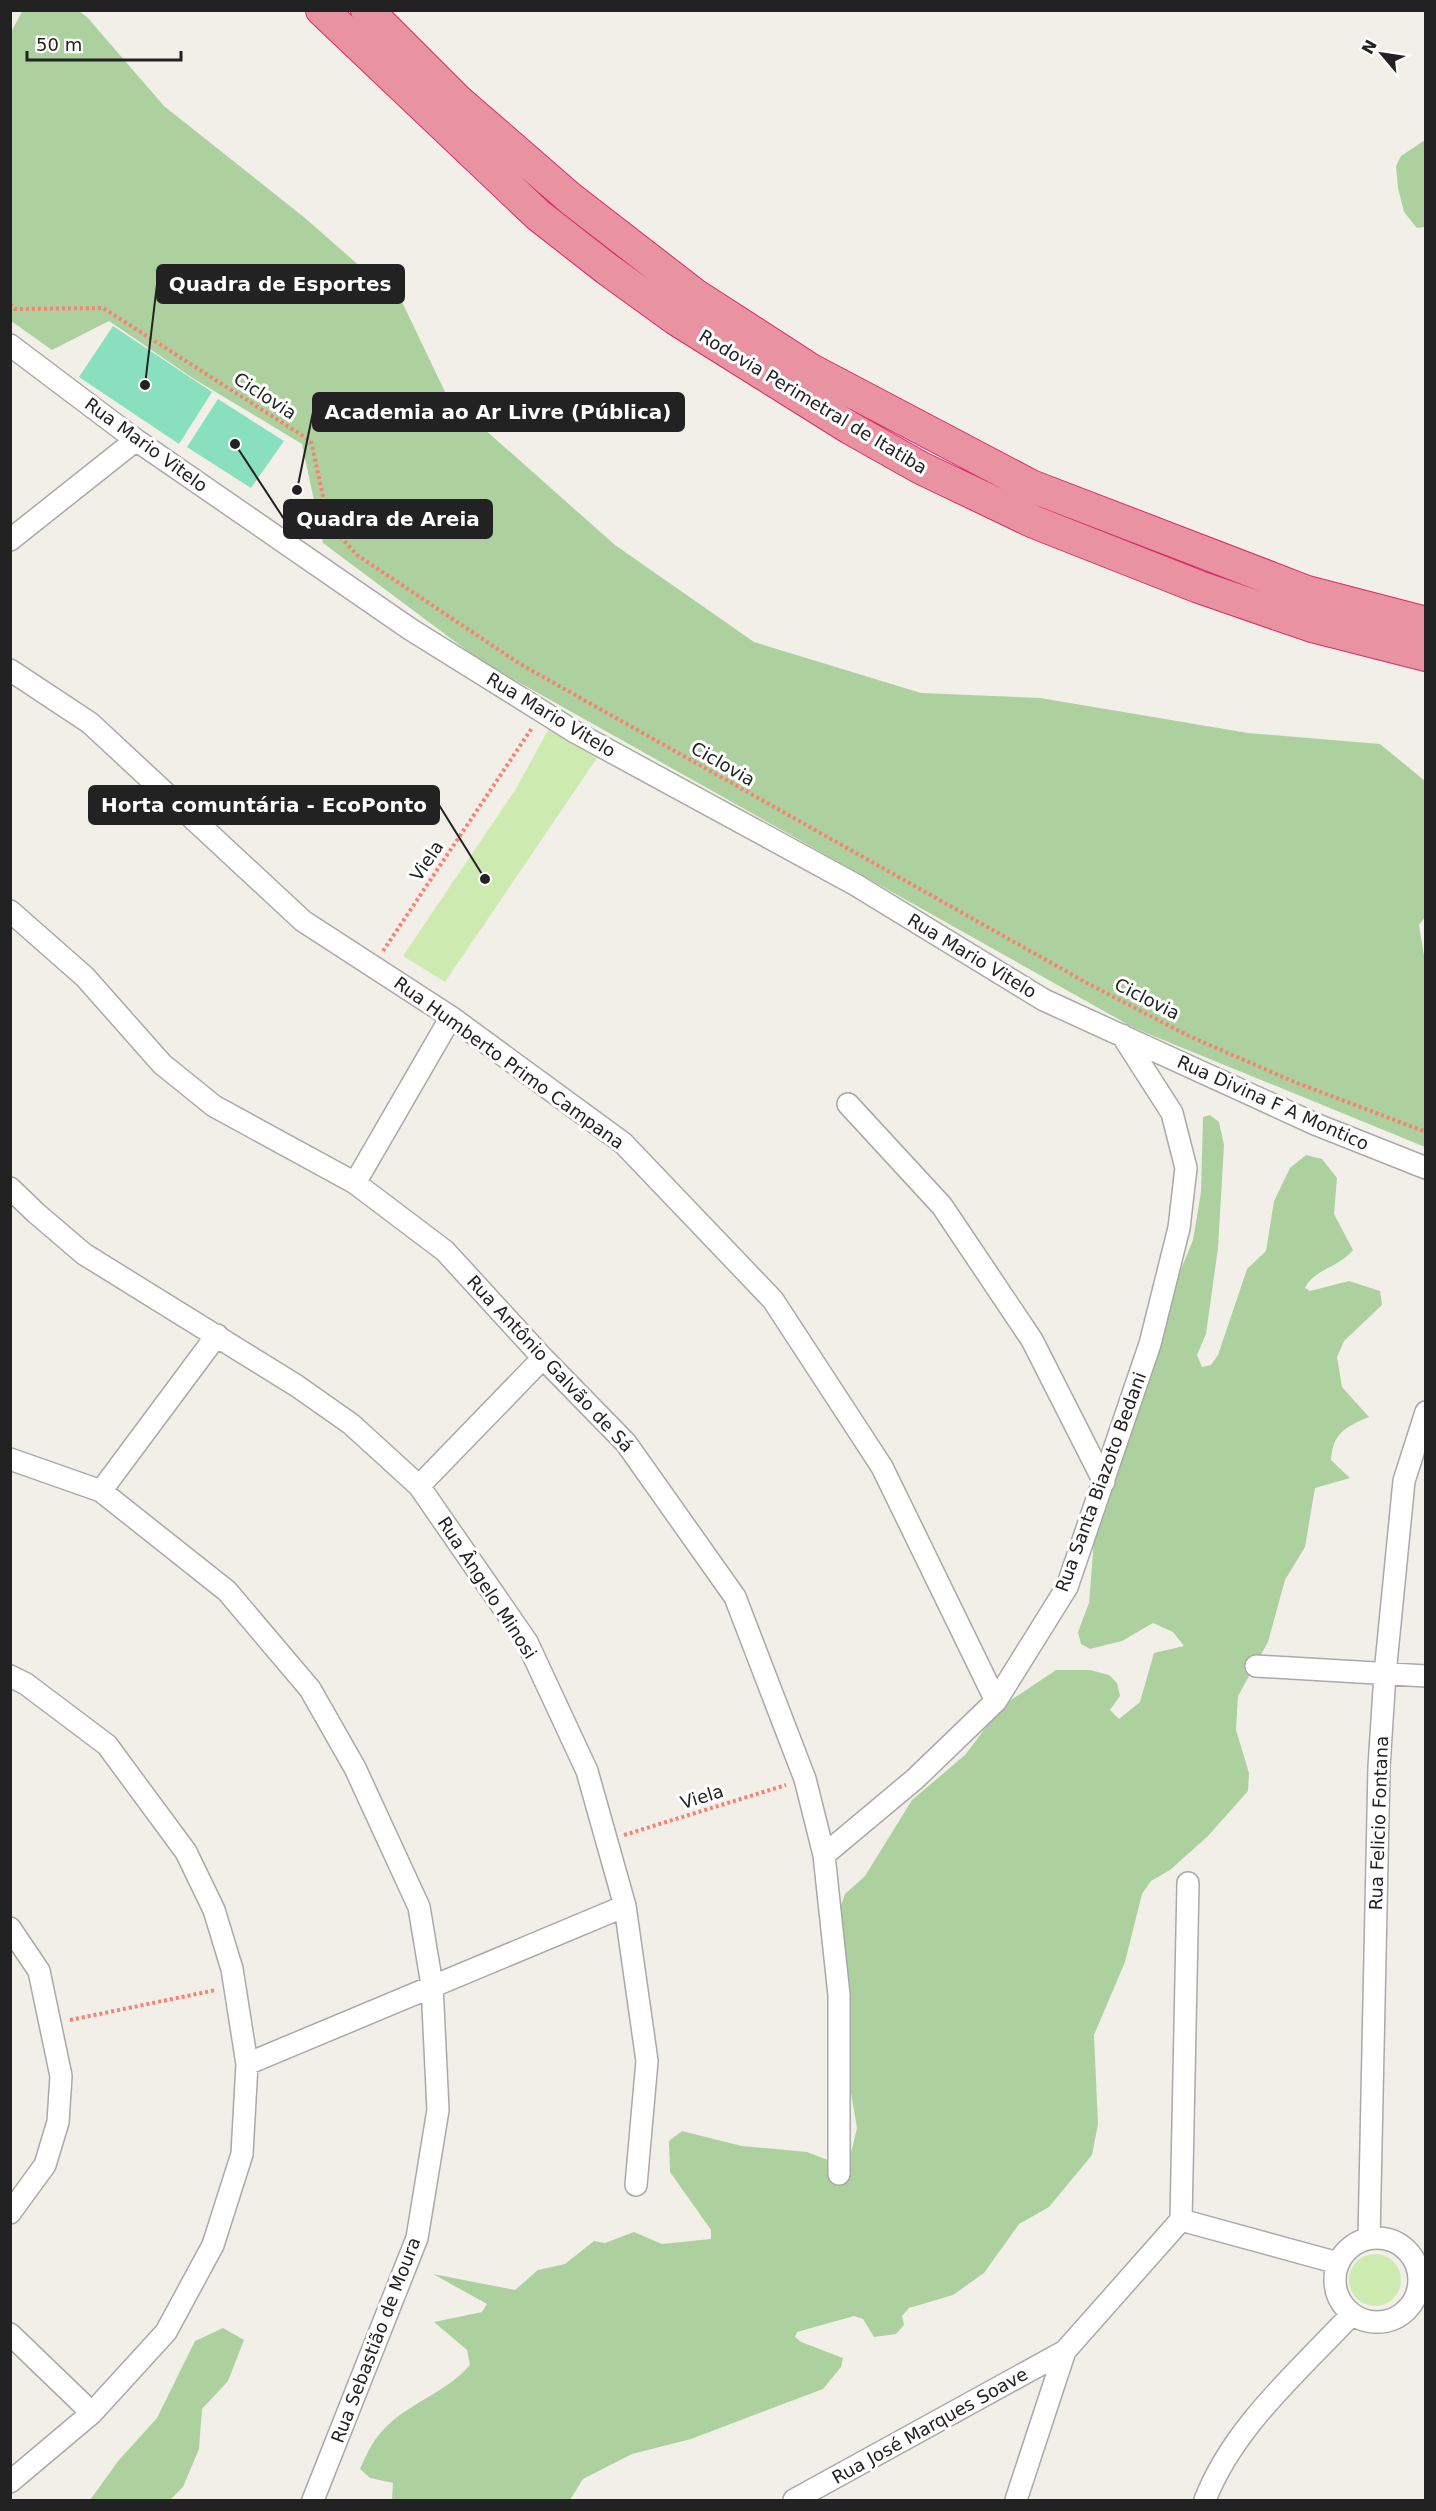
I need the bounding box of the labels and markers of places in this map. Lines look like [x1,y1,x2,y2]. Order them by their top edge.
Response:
callout: Quadra de Esportes [157,265,404,303]
callout: Academia ao Ar Livre (Pública) [313,393,684,431]
callout: Quadra de Areia [284,500,492,538]
callout: Horta comuntária - EcoPonto [89,786,439,824]

